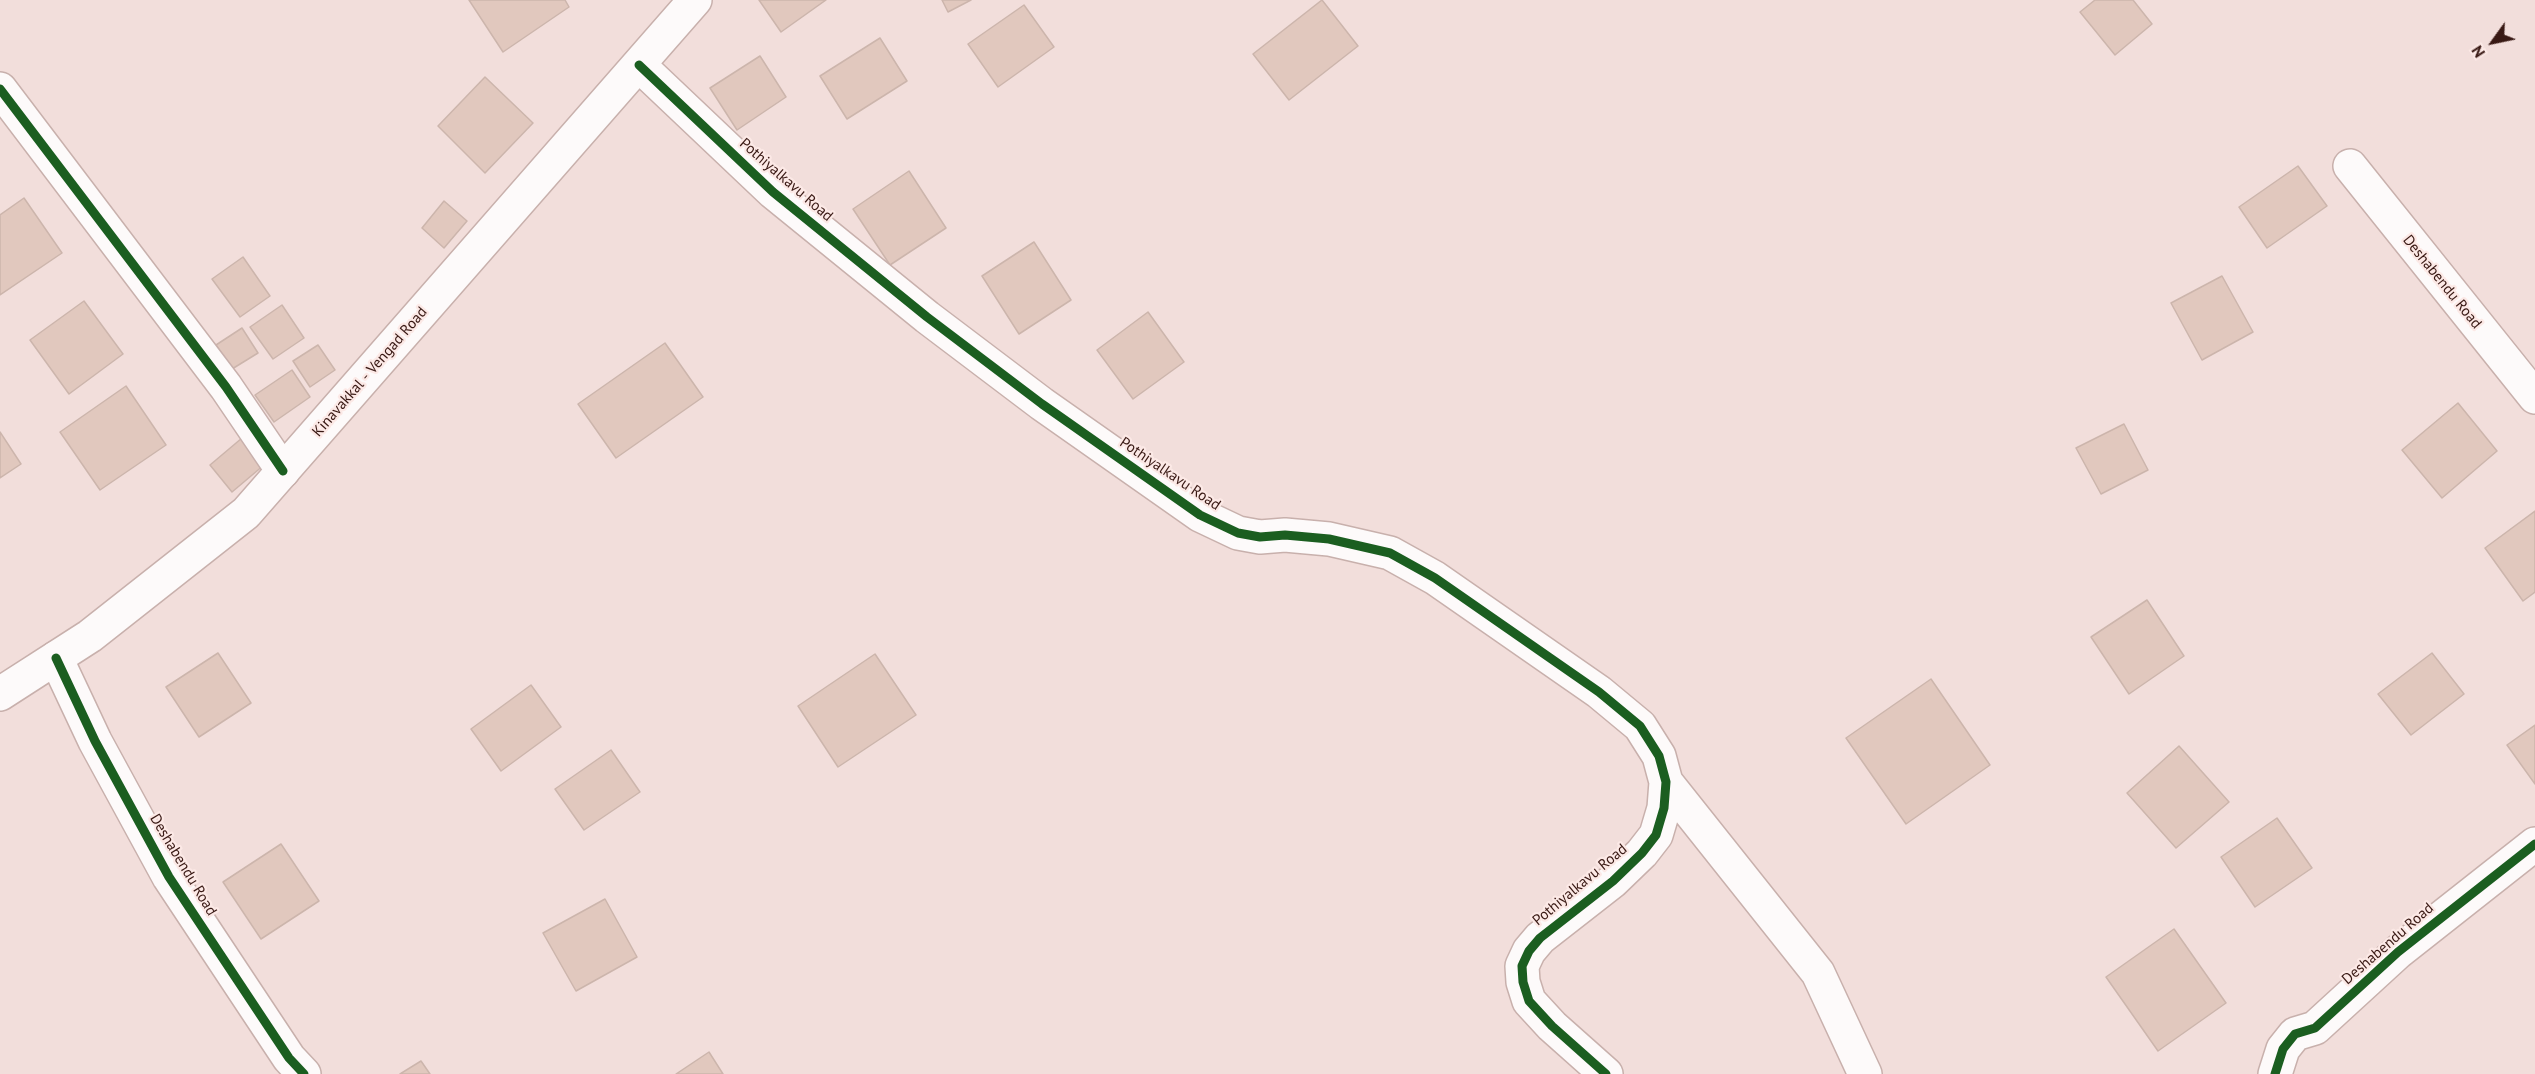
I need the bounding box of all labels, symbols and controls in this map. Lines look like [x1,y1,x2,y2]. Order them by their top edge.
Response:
north arrow [2463,12,2523,72]
text: N [2467,42,2489,62]
street label: Pothiyalkavu Road [736,135,836,225]
street label: Deshabendu Road [2399,232,2485,332]
street label: Kinavakkal - Vengad Road [309,303,431,441]
street label: Pothiyalkavu Road [1116,434,1224,514]
street label: Deshabendu Road [146,811,220,919]
street label: Pothiyalkavu Road [1529,840,1631,930]
street label: Deshabendu Road [2339,899,2437,989]

